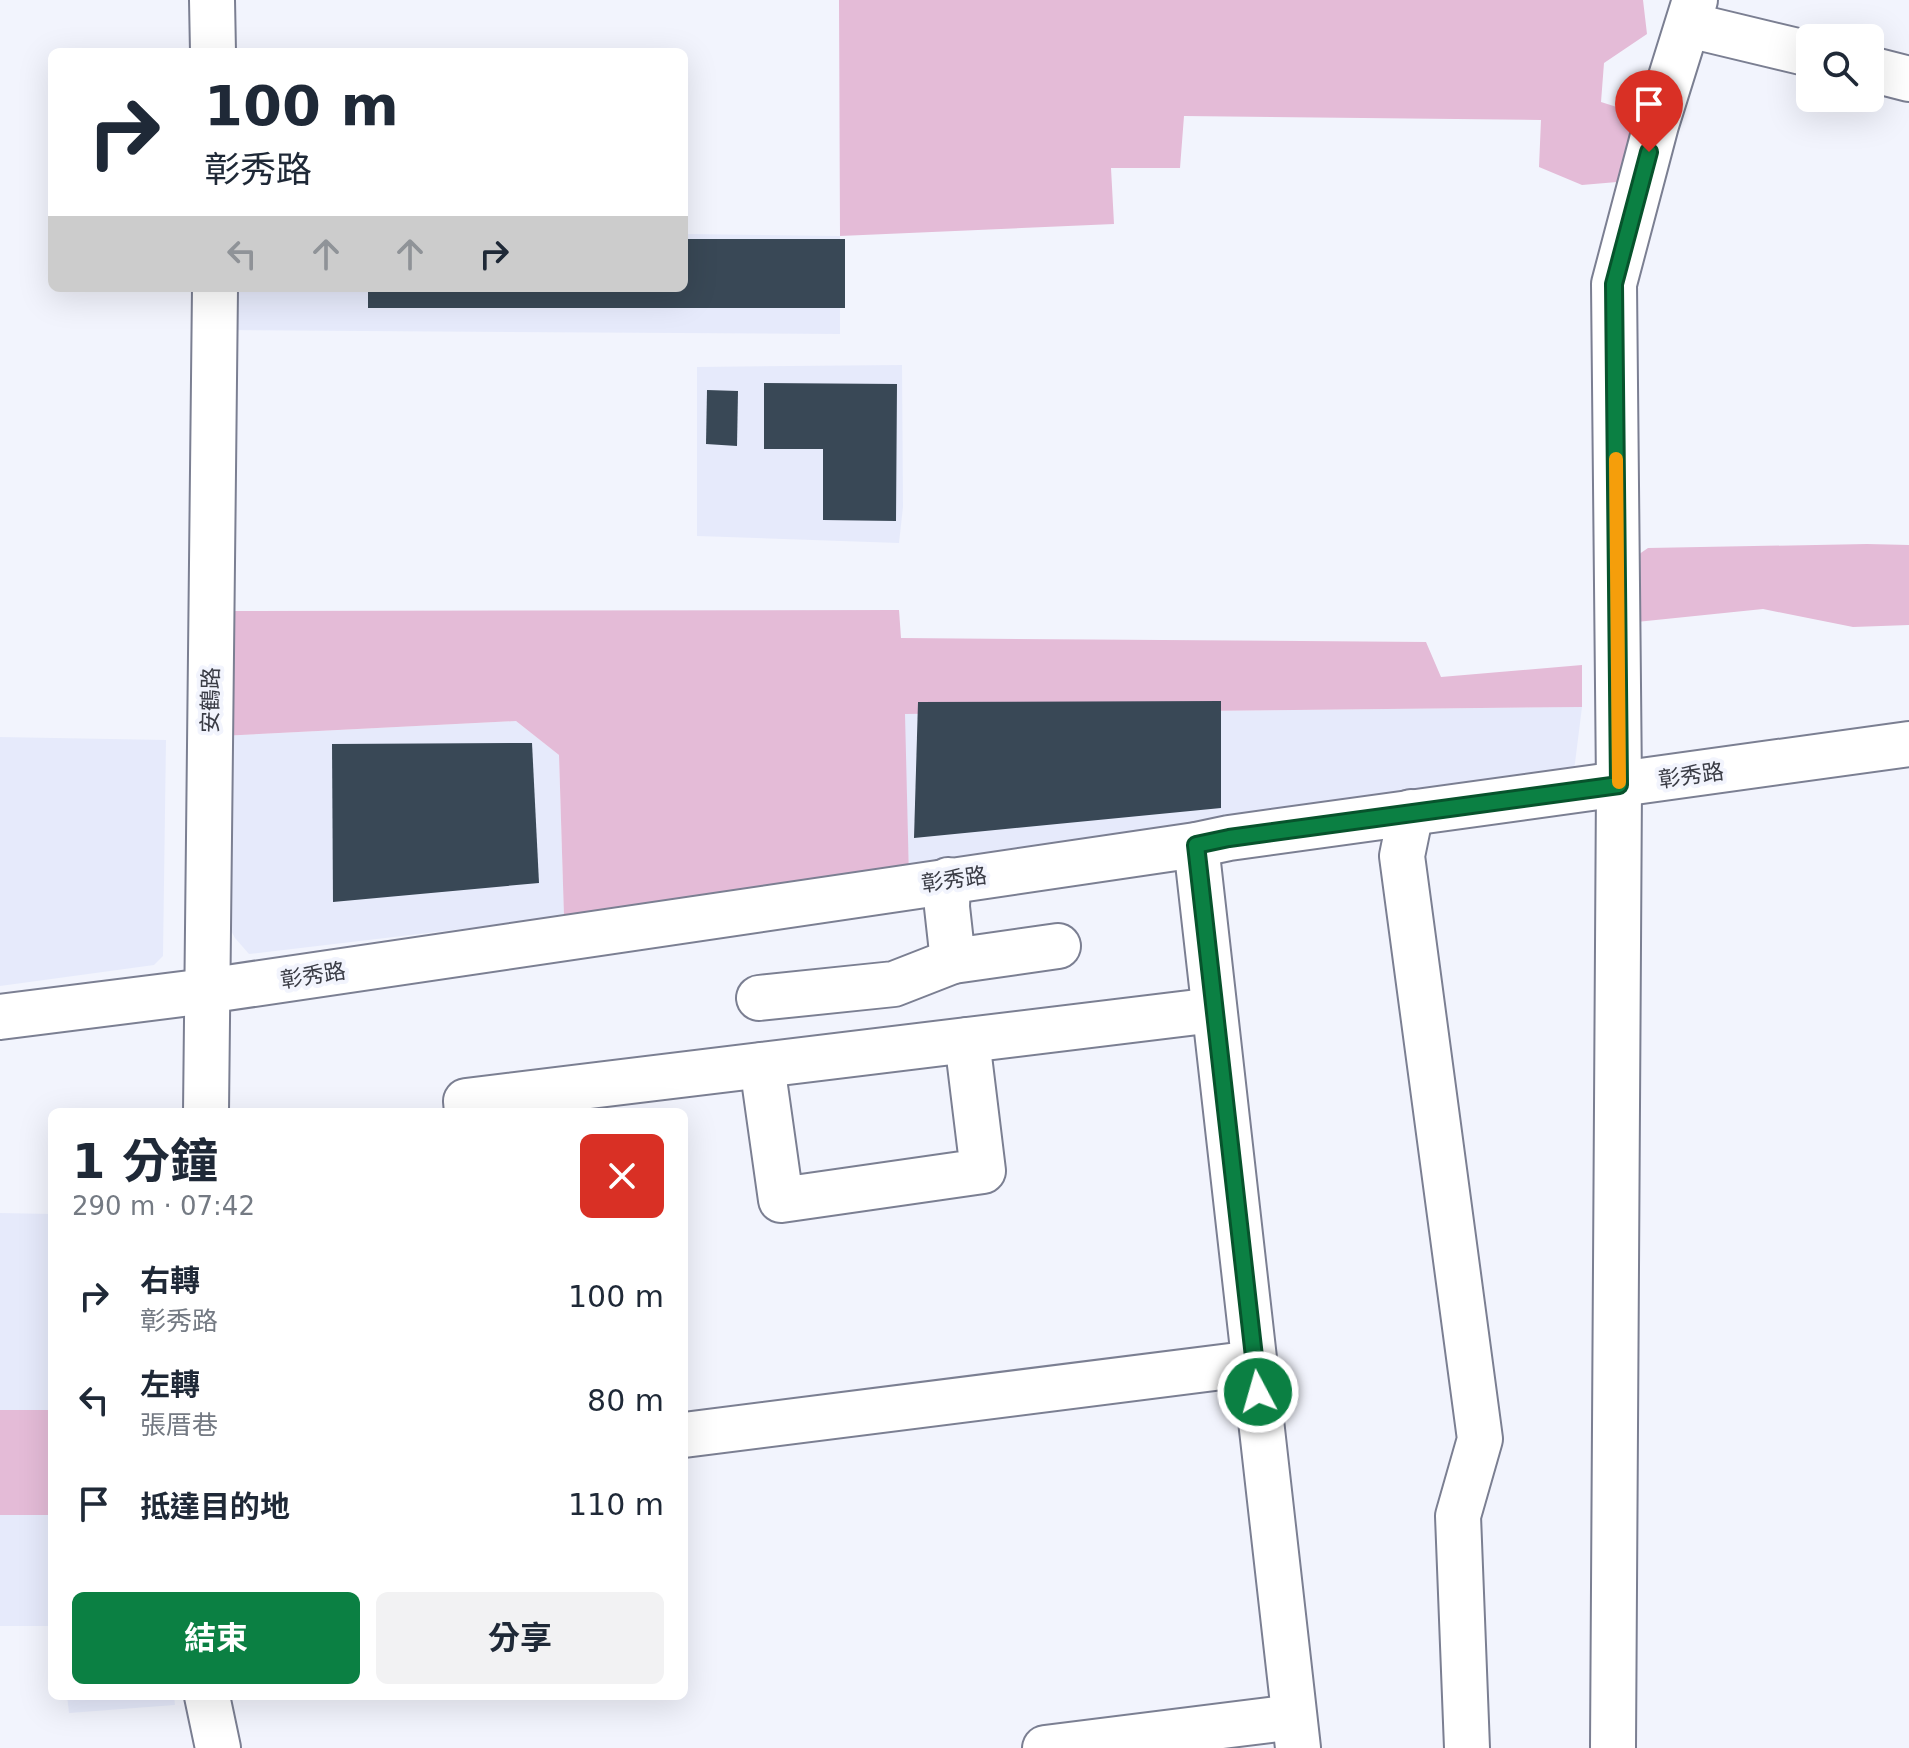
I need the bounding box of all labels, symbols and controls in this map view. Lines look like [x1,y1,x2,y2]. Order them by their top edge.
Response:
map controls [1796,24,1884,112]
button: search [1796,24,1884,112]
pin [1615,70,1683,152]
text: 100 m [204,73,399,138]
icon: right [72,80,176,184]
icon: arrive [1627,82,1671,126]
text: 彰秀路 [204,149,312,190]
icon: left [220,232,264,276]
icon: ahead [304,232,348,276]
icon: ahead [388,232,432,276]
icon: right [472,232,516,276]
street label: 安鶴路 [197,667,224,733]
street label: 彰秀路 [1657,759,1725,792]
street label: 彰秀路 [920,863,988,896]
street label: 彰秀路 [279,958,348,993]
text: 1 分鐘 [72,1133,218,1189]
button: close [580,1134,664,1218]
text: 290 m · 07:42 [72,1191,255,1221]
text: 右轉 [140,1263,200,1298]
icon: right [72,1274,116,1318]
text: 100 m [568,1279,664,1314]
text: 彰秀路 [140,1306,218,1336]
position arrow [1216,1350,1300,1434]
text: 左轉 [140,1367,200,1402]
icon: left [72,1378,116,1422]
text: 80 m [587,1383,664,1418]
text: 張厝巷 [140,1410,218,1440]
icon: arrive [72,1482,116,1526]
text: 110 m [568,1487,664,1522]
text: 抵達目的地 [140,1489,290,1524]
button: 結束 [72,1592,360,1684]
button: 分享 [376,1592,664,1684]

